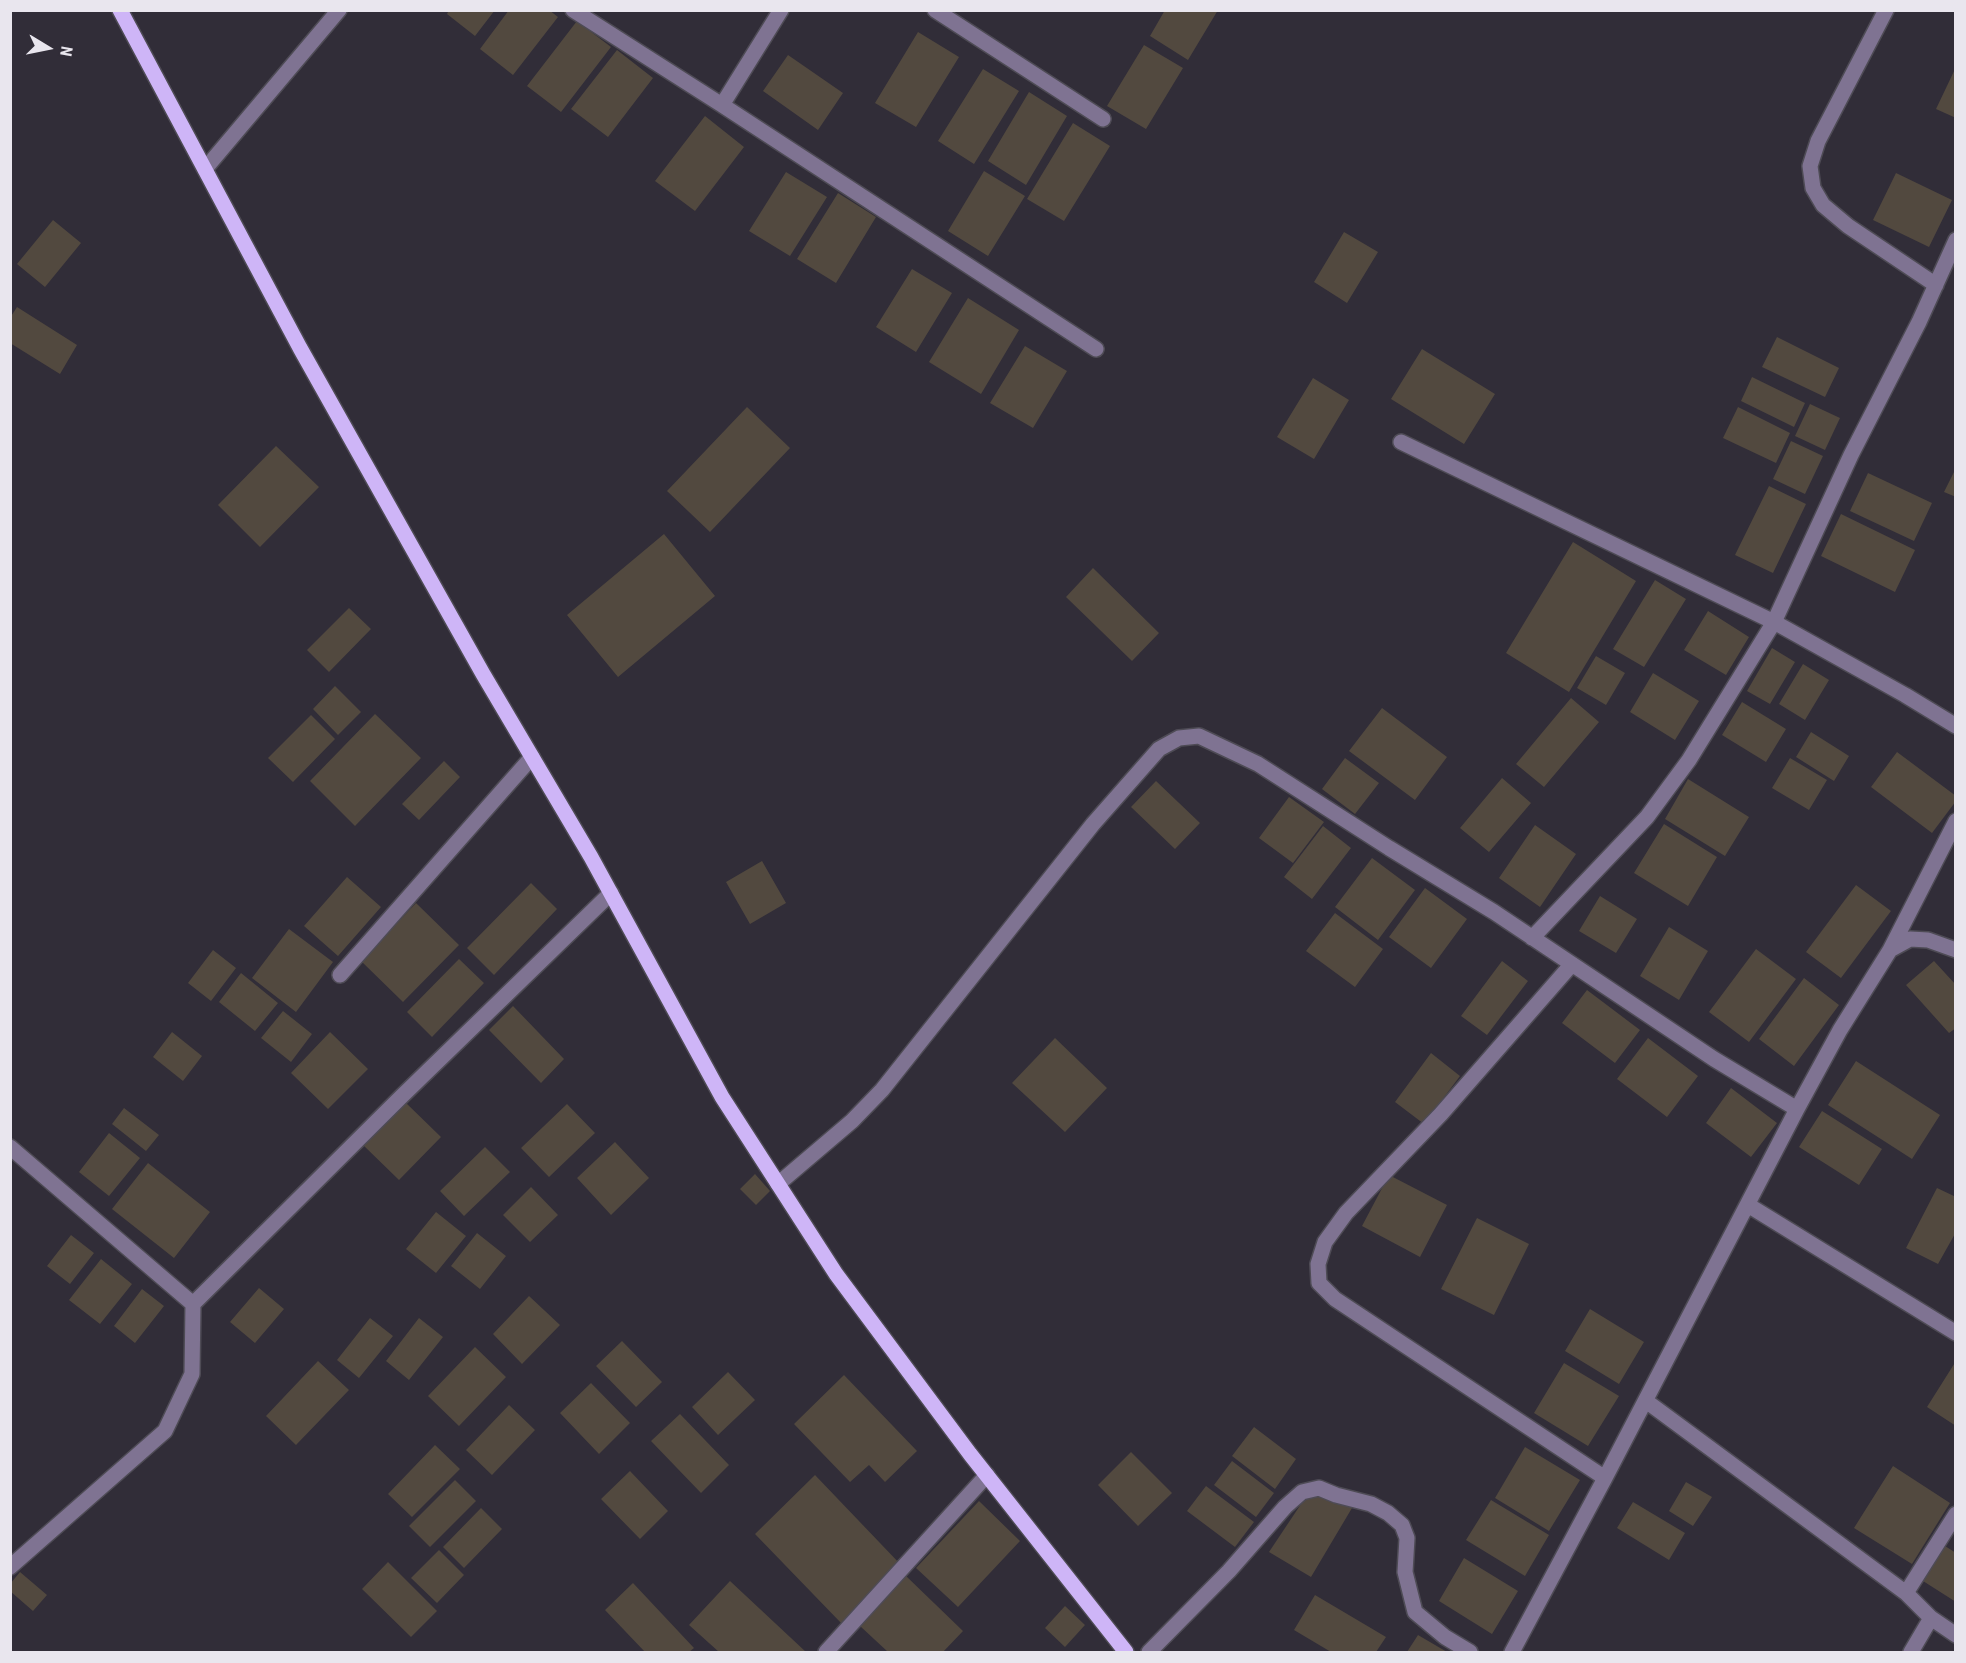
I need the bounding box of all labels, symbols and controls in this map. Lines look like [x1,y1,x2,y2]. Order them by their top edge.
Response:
north arrow [18,18,78,78]
text: N [56,45,76,58]

